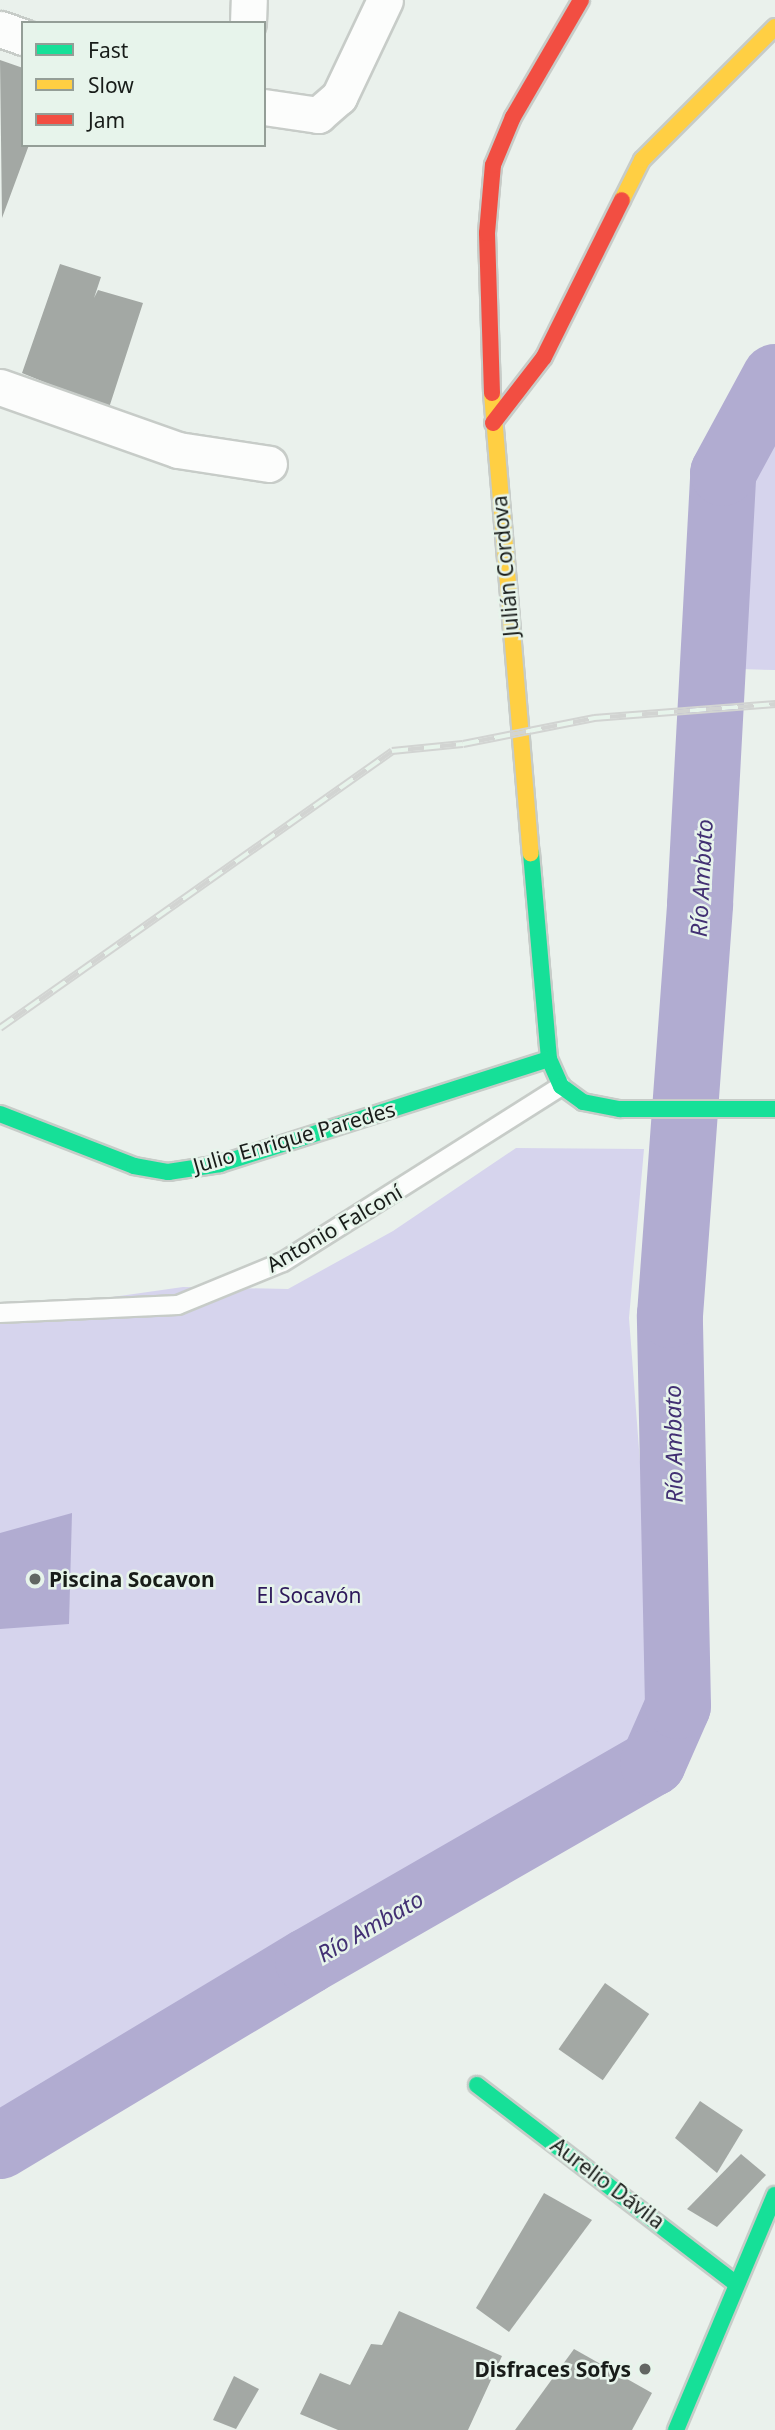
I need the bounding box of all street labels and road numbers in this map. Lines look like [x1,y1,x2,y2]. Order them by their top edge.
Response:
street label: Julián Cordova [486,494,524,638]
street label: Julio Enrique Paredes [190,1096,398,1178]
street label: Antonio Falconí [262,1179,406,1277]
street label: Aurelio Dávila [546,2132,670,2234]

